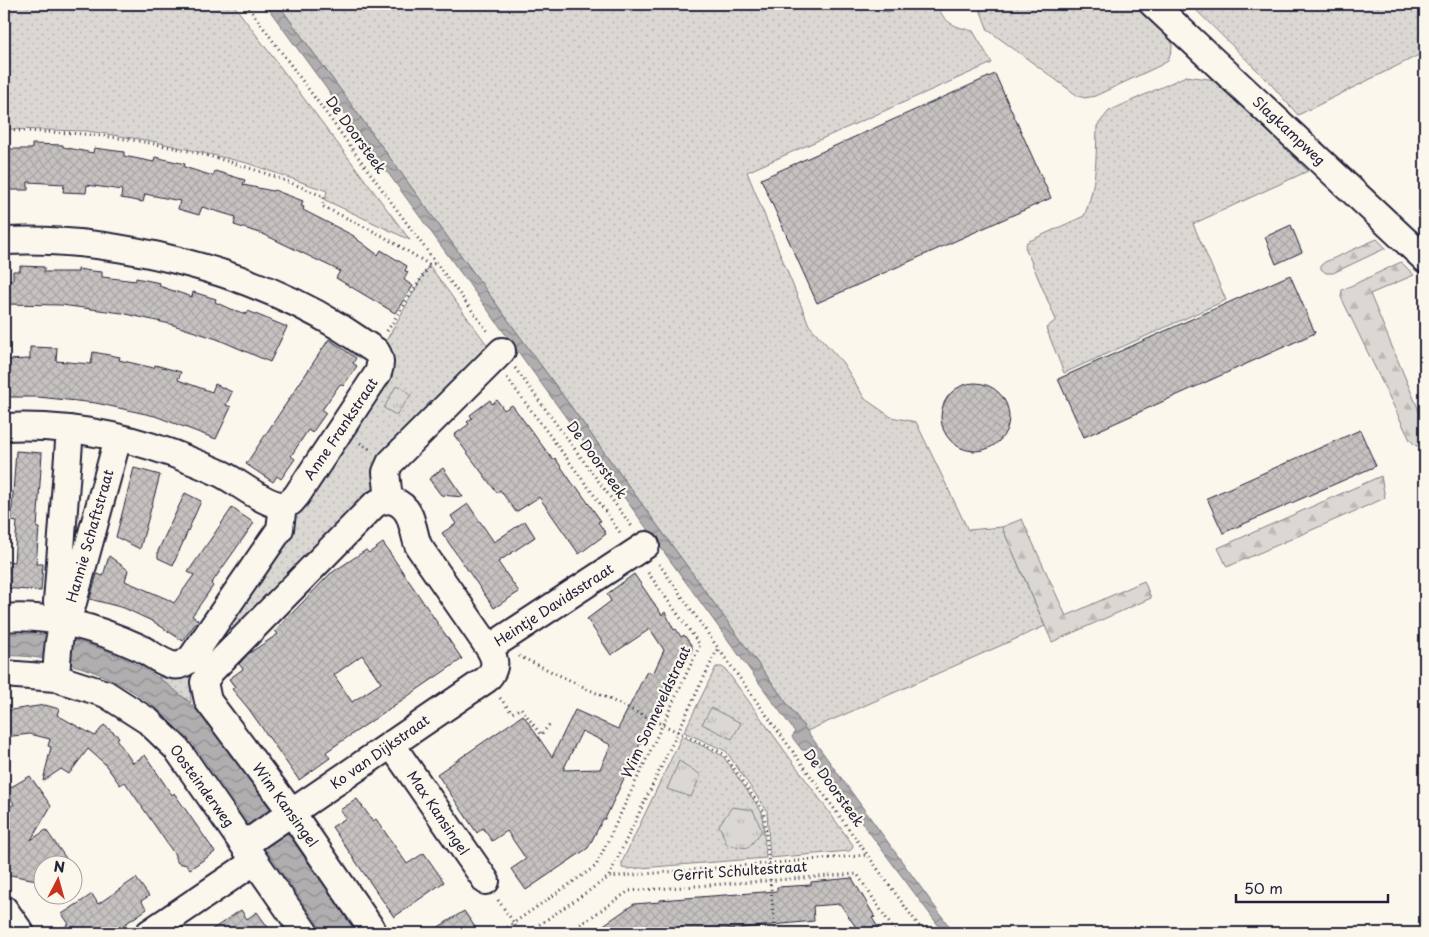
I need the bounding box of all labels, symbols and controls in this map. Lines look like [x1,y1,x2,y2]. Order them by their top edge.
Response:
street label: Slagkampweg [1248,91,1331,170]
street label: De Doorsteek [321,92,392,178]
street label: Anne Frankstraat [298,373,383,484]
street label: De Doorsteek [562,417,633,503]
street label: Hannie Schaftstraat [60,467,119,605]
street label: Heintje Davidsstraat [490,558,618,651]
street label: Wim Sonneveldstraat [616,642,696,781]
street label: Ko van Dijkstraat [326,709,434,794]
street label: Oosteinderweg [165,740,240,832]
street label: De Doorsteek [799,745,870,831]
street label: Wim Kansingel [248,758,323,851]
street label: Max Kansingel [402,766,474,859]
north arrow [32,854,82,904]
street label: Gerrit Schultestraat [672,855,808,886]
text: N [53,856,66,878]
scale bar [1236,872,1389,904]
text: 50 m [1244,876,1283,899]

